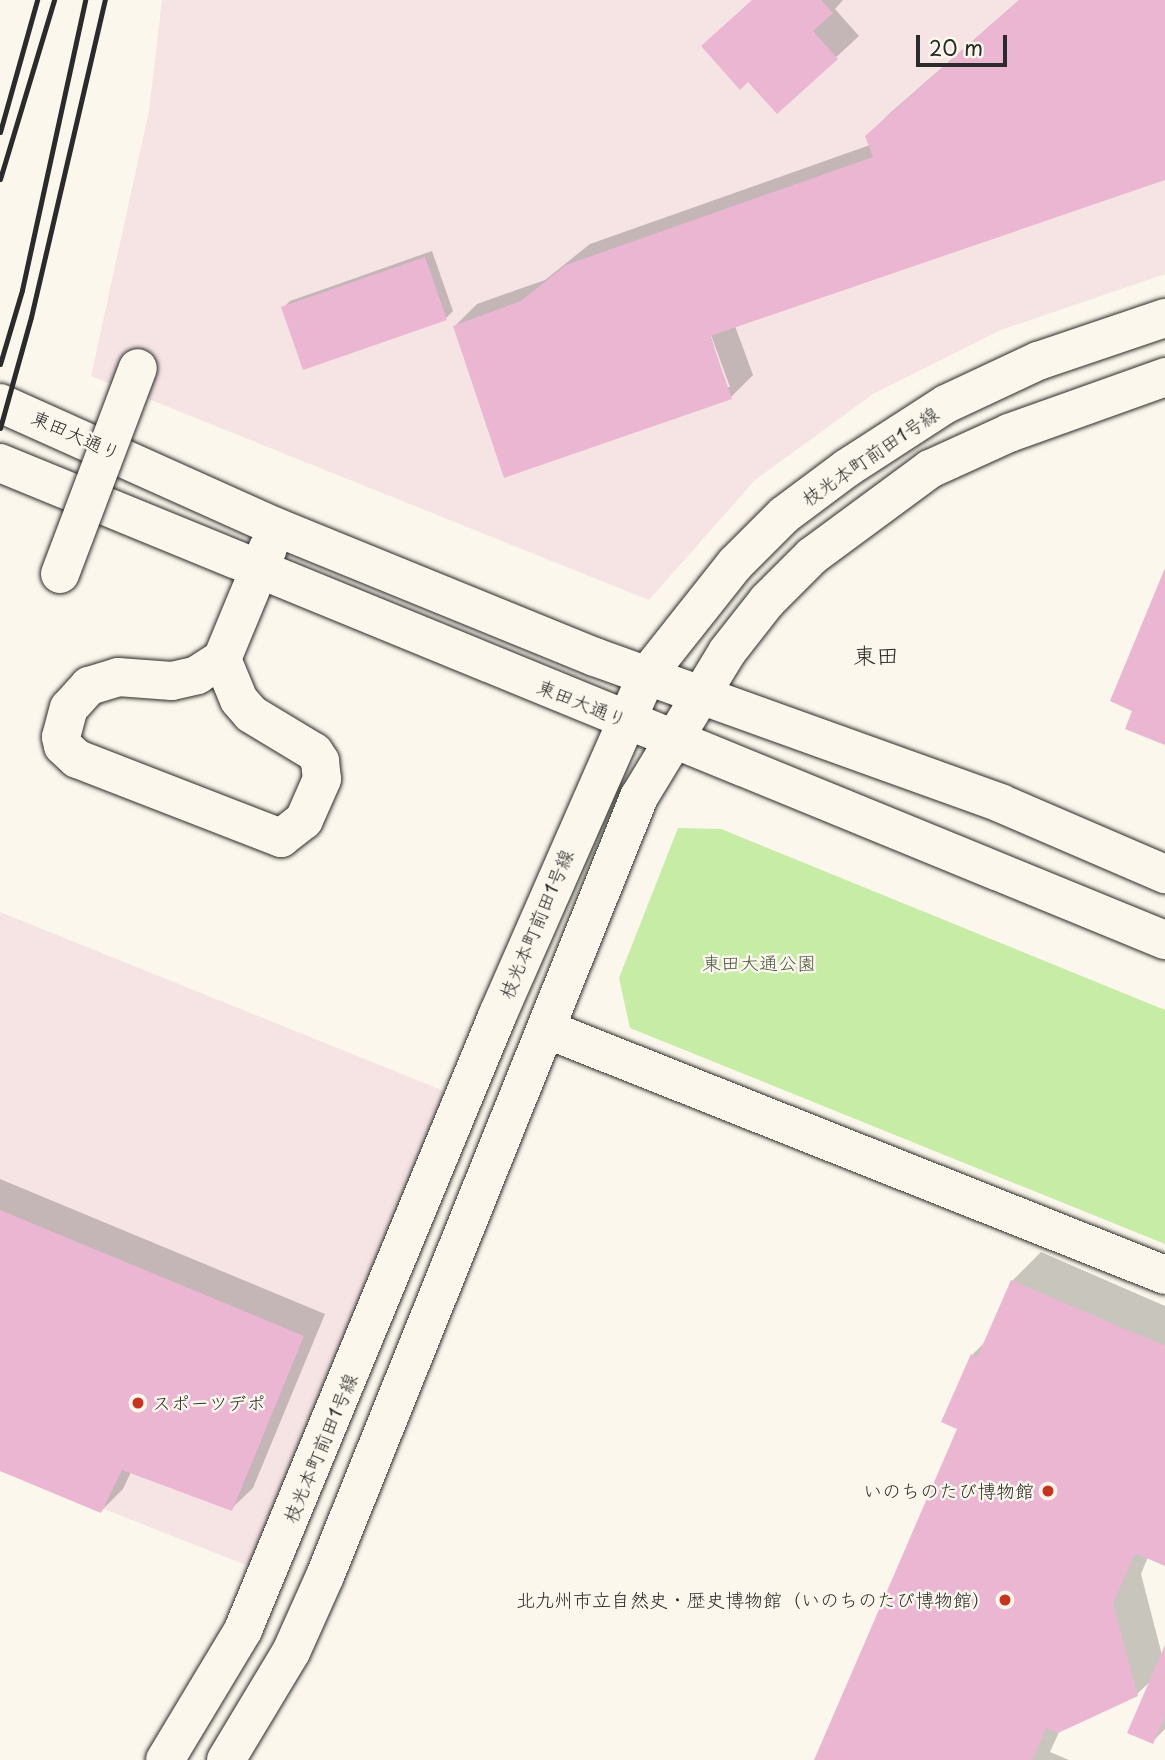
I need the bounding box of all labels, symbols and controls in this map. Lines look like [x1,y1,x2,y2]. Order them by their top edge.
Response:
scale bar [920,21,1011,65]
text: 20 m [929,31,983,63]
street label: 枝光本町前田1号線 [797,402,943,510]
street label: 東田大通り [28,405,124,465]
district label: 東田 [853,641,899,669]
street label: 東田大通り [534,675,630,731]
street label: 枝光本町前田1号線 [494,846,578,1002]
park label: 東田大通公園 [702,952,816,974]
street label: 枝光本町前田1号線 [278,1370,362,1526]
place label: スポーツデポ [152,1392,266,1414]
marker: スポーツデポ [130,1395,146,1411]
place label: いのちのたび博物館 [863,1480,1034,1502]
marker: いのちのたび博物館 [1040,1483,1056,1499]
place label: 北九州市立自然史・歴史博物館（いのちのたび博物館） [516,1589,991,1611]
marker: 北九州市立自然史・歴史博物館（いのちのたび博物館） [997,1592,1013,1608]

